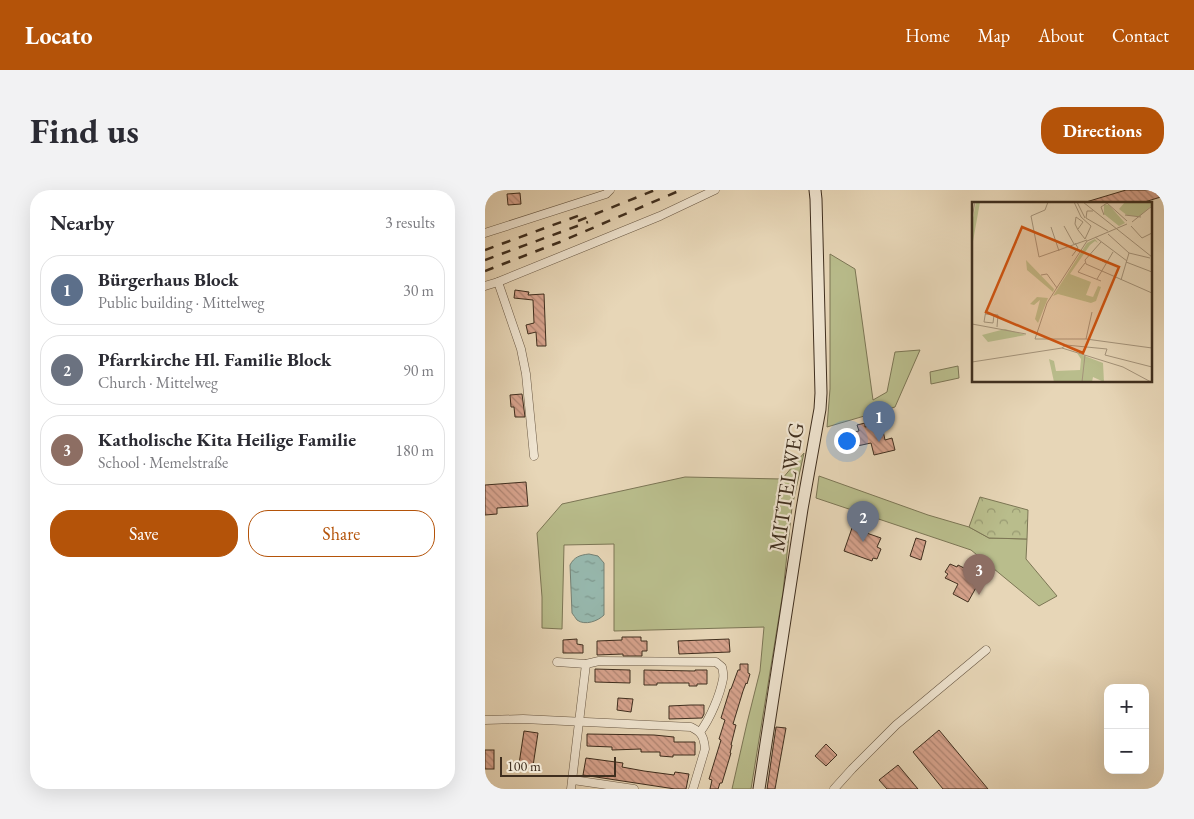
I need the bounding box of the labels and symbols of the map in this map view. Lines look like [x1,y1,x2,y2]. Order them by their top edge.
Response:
inset map [972,202,1151,382]
pin: 1 [863,401,895,442]
street label: MITTELWEG [762,420,811,554]
your location [834,428,860,454]
pin: 2 [847,501,879,542]
pin: 3 [963,554,995,595]
scale bar [500,754,616,777]

